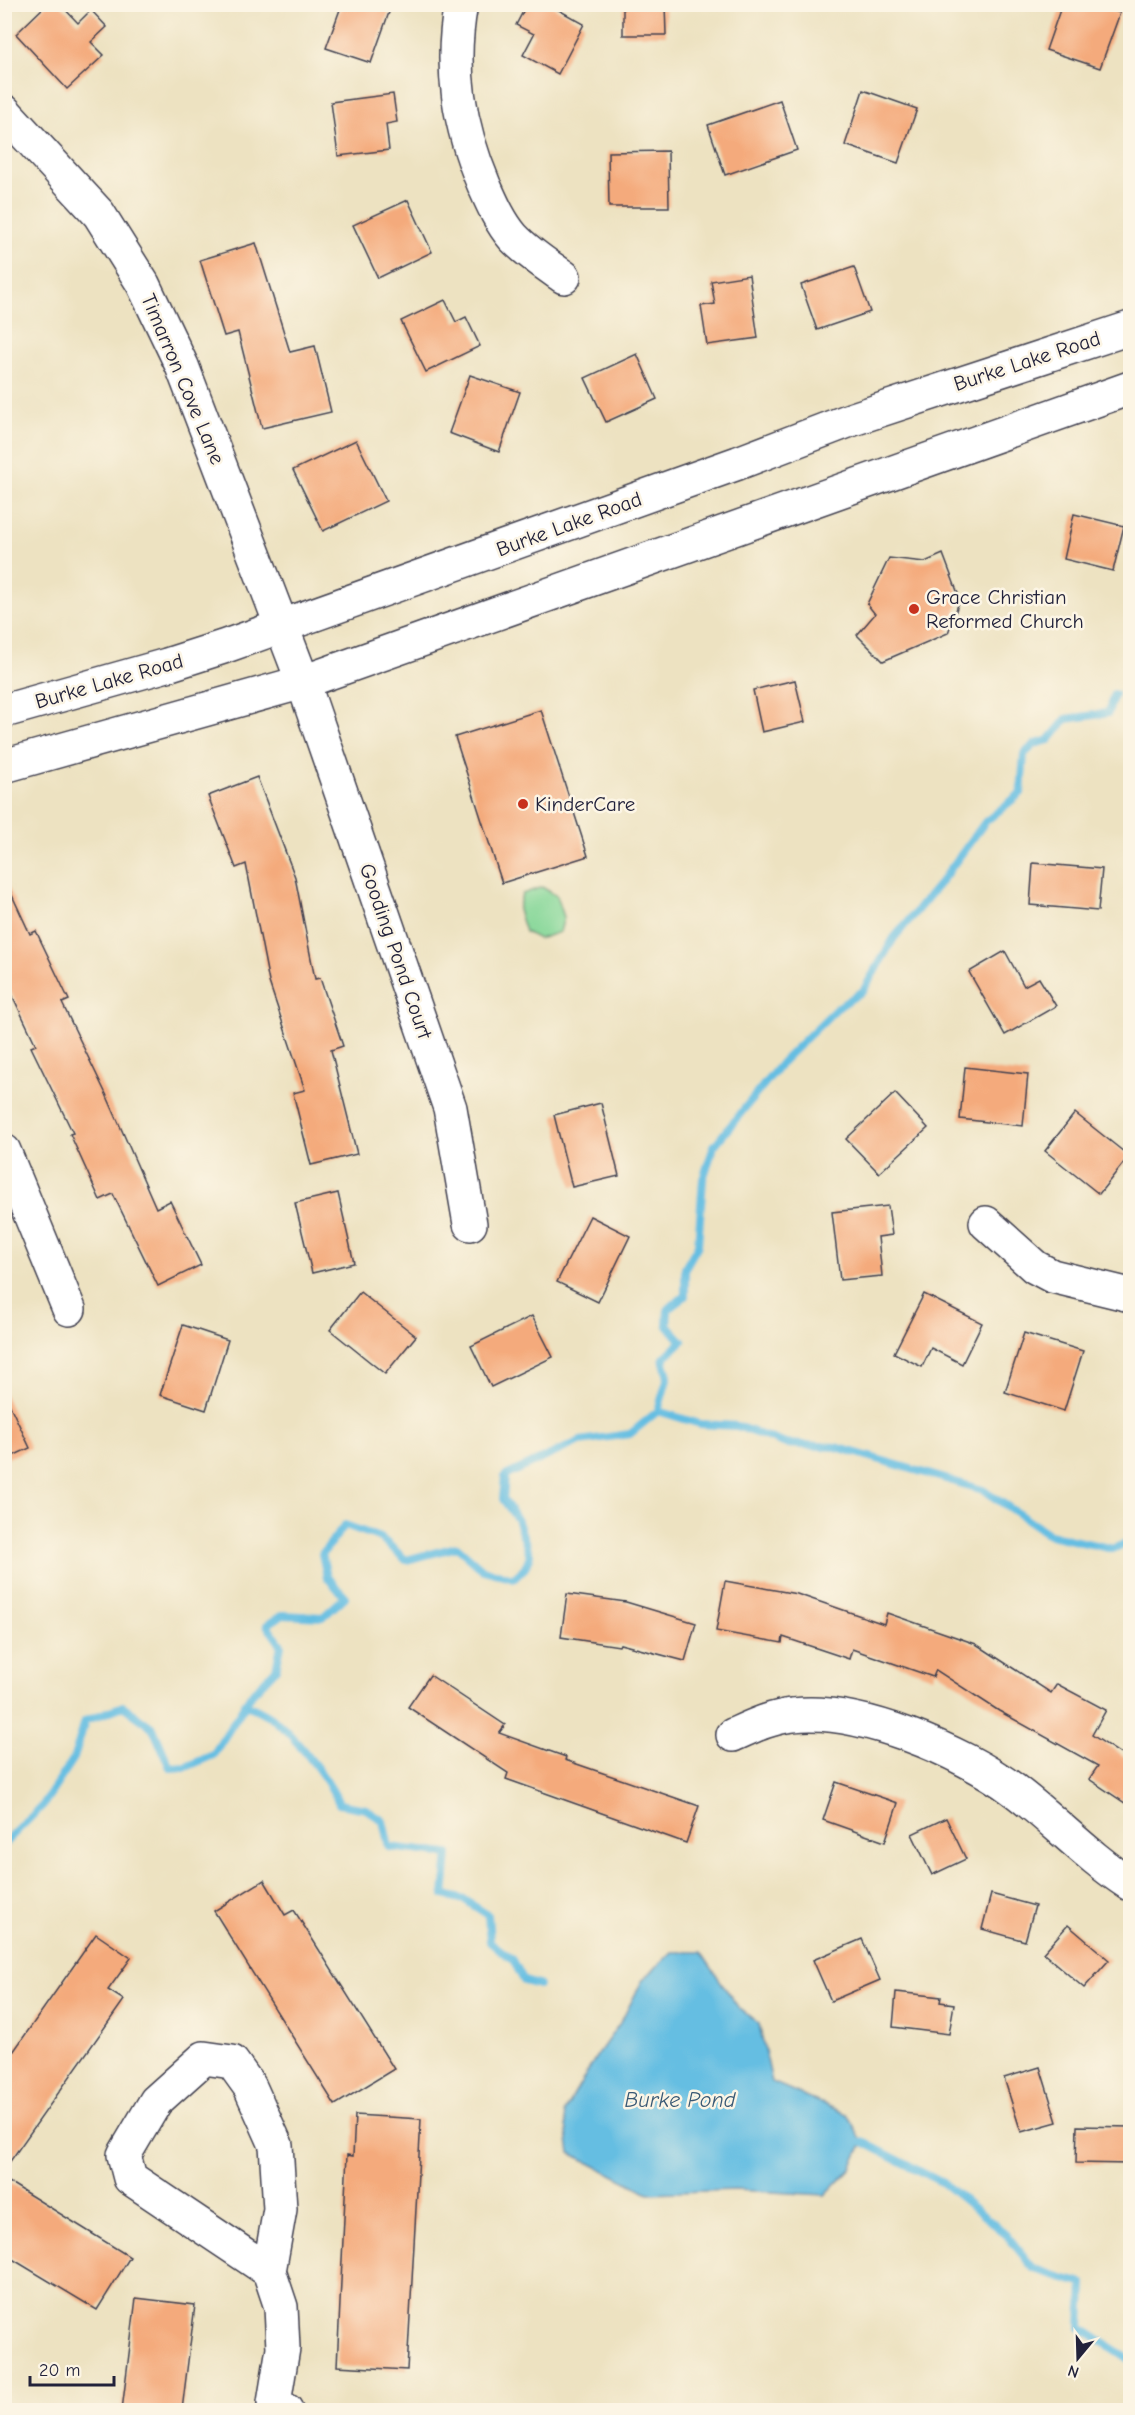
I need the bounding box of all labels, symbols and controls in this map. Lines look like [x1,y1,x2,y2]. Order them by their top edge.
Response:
street label: Timarron Cove Lane [136,290,230,468]
street label: Burke Lake Road [951,326,1103,396]
street label: Burke Lake Road [493,487,645,561]
place label: Grace Christian Reformed Church [926,585,1084,633]
marker: Grace Christian Reformed Church [907,602,921,616]
street label: Burke Lake Road [32,648,186,714]
place label: KinderCare [535,792,635,816]
marker: KinderCare [516,797,530,811]
street label: Gooding Pond Court [355,860,438,1043]
water label: Burke Pond [625,2087,737,2113]
north arrow [1048,2328,1108,2388]
scale bar [30,2349,114,2387]
text: 20 m [39,2360,80,2381]
text: N [1066,2361,1081,2381]

